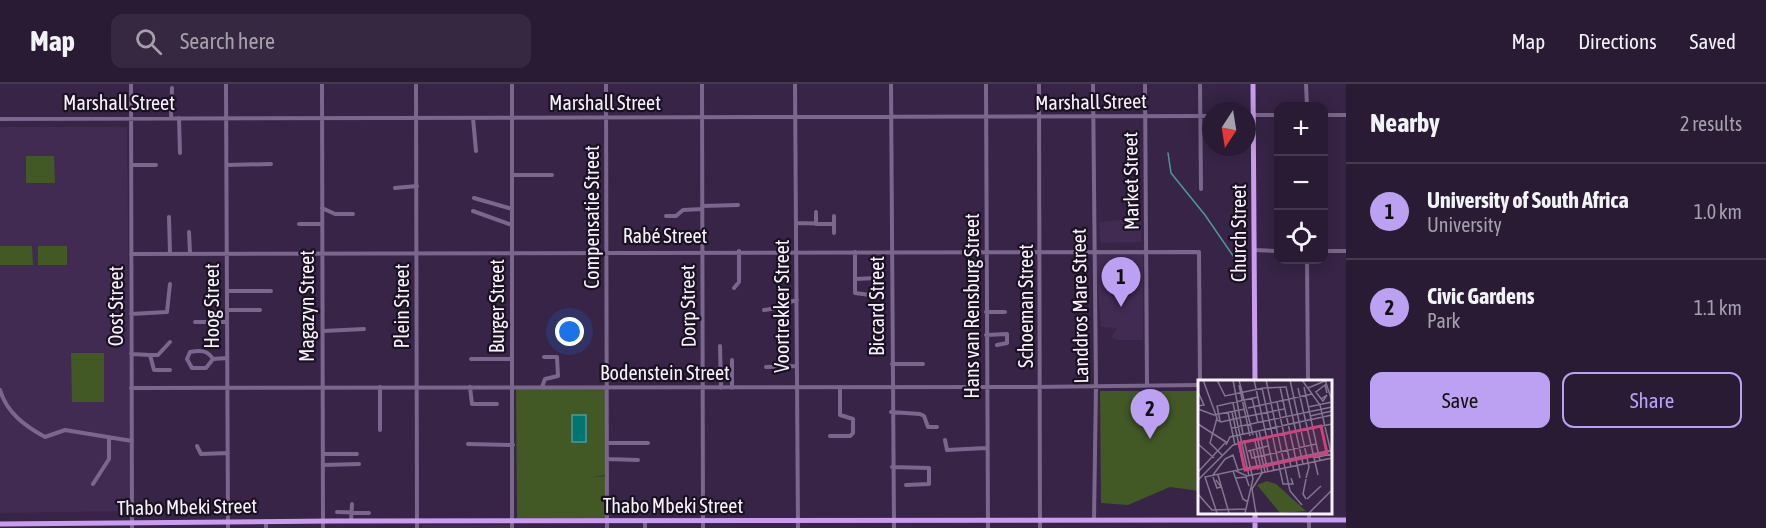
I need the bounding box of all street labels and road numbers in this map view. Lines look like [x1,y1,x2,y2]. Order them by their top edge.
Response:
street label: Marshall Street [1035,89,1147,114]
street label: Marshall Street [63,91,175,114]
street label: Marshall Street [549,91,661,114]
street label: Market Street [1118,131,1143,230]
street label: Compensatie Street [580,145,603,289]
street label: Church Street [1227,184,1250,282]
street label: Hans van Rensburg Street [960,213,983,399]
street label: Rabé Street [623,224,707,247]
street label: Landdros Mare Street [1067,228,1092,384]
street label: Voortrekker Street [770,239,793,373]
street label: Schoeman Street [1014,244,1037,368]
street label: Magazyn Street [295,250,318,362]
street label: Biccard Street [865,256,888,356]
street label: Burger Street [485,259,508,353]
street label: Hoog Street [200,263,223,349]
street label: Plein Street [390,263,413,348]
street label: Dorp Street [675,264,700,348]
street label: Oost Street [104,266,127,346]
street label: Bodenstein Street [600,361,730,384]
street label: Thabo Mbeki Street [117,494,258,519]
street label: Thabo Mbeki Street [603,494,743,517]

